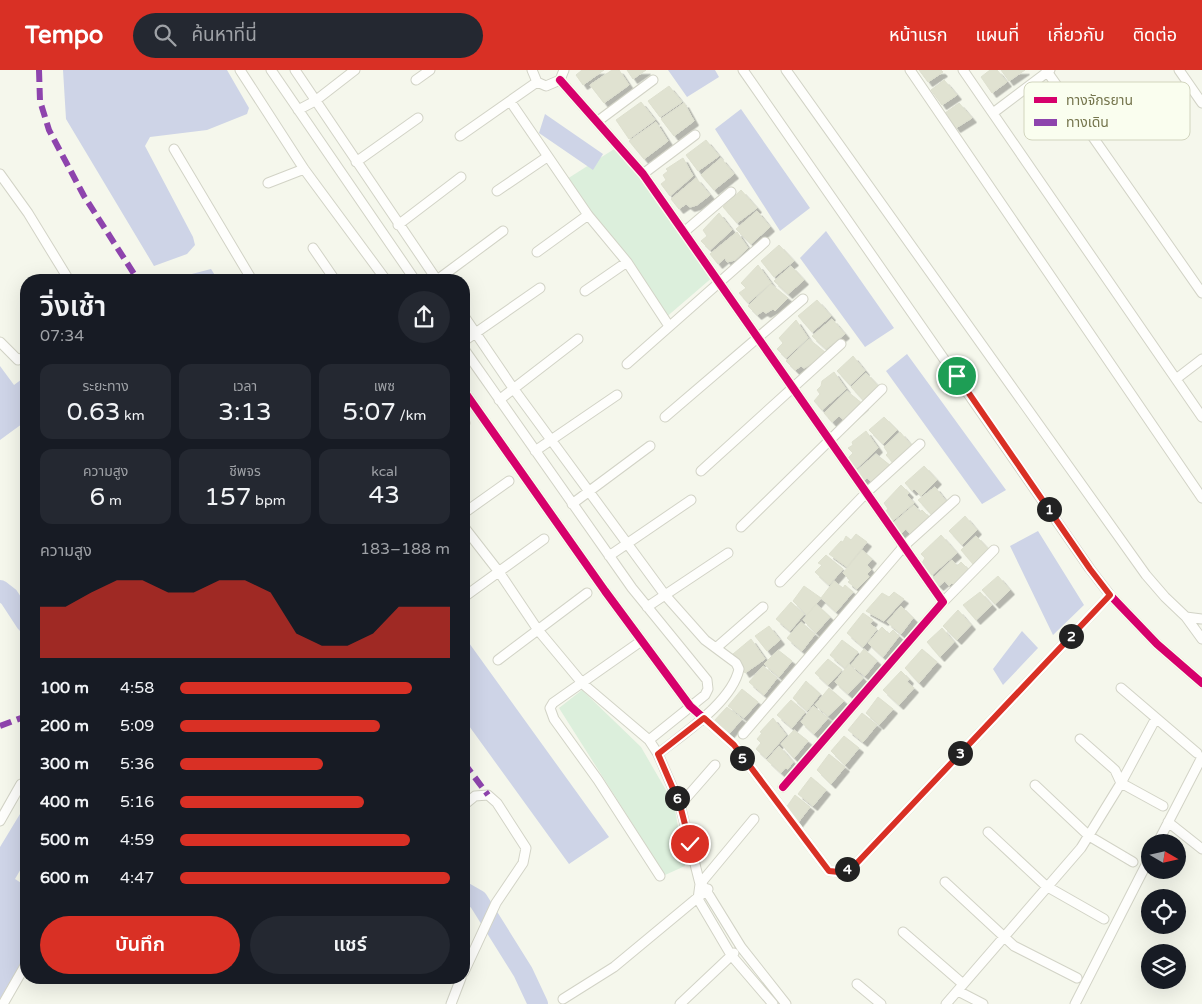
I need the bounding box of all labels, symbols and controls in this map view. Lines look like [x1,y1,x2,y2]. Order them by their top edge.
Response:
search box [133,13,483,58]
text: Tempo [25,21,103,50]
icon: search [151,21,179,49]
text: ค้นหาที่นี่ [191,24,257,46]
text: หน้าแรก [889,24,947,46]
text: แผนที่ [975,24,1019,46]
text: เกี่ยวกับ [1047,24,1105,46]
text: ติดต่อ [1133,24,1177,46]
legend [1024,82,1190,140]
text: ทางจักรยาน [1066,92,1133,109]
text: ทางเดิน [1066,114,1109,131]
text: วิ่งเช้า [40,290,106,324]
button: share [398,291,450,343]
text: 07:34 [40,326,84,346]
pin [936,355,978,397]
icon: arrive [943,362,971,390]
text: ระยะทาง [82,378,129,395]
text: เวลา [233,378,257,395]
text: เพซ [374,378,395,395]
text: 0.63 [67,397,120,427]
text: 3:13 [218,397,272,427]
text: 5:07 [342,397,396,427]
text: km [120,407,145,424]
text: /km [396,407,426,424]
text: ความสูง [83,463,128,480]
text: ชีพจร [229,463,261,480]
text: kcal [371,463,397,480]
text: 43 [369,480,400,510]
text: 6 [90,482,105,512]
text: 157 [204,482,251,512]
text: m [105,492,122,509]
text: bpm [251,492,286,509]
pin: 1 [1036,496,1062,522]
text: 1 [1045,501,1054,518]
text: 183–188 m [360,539,450,559]
text: ความสูง [40,541,92,561]
pin: 2 [1058,624,1084,648]
text: 2 [1067,628,1076,645]
text: 100 m [40,678,89,698]
text: 4:58 [120,678,154,698]
text: 200 m [40,716,89,736]
text: 5:09 [120,716,154,736]
pin: 3 [948,740,972,766]
text: 3 [956,745,965,762]
pin: 5 [730,746,754,770]
text: 5 [738,750,747,767]
text: 300 m [40,754,89,774]
text: 5:36 [120,754,154,774]
pin: 6 [664,786,690,810]
text: 6 [673,790,682,807]
text: 400 m [40,792,89,812]
text: 5:16 [120,792,154,812]
pin [669,823,711,865]
text: 500 m [40,830,89,850]
text: 4:59 [120,830,154,850]
icon: check [676,830,704,858]
north arrow [1141,834,1186,879]
map controls [1141,834,1186,989]
pin: 4 [834,856,860,882]
text: 4 [843,861,852,878]
text: 600 m [40,868,89,888]
text: 4:47 [120,868,154,888]
button: locate [1141,889,1186,934]
button: บันทึก [40,916,240,974]
button: แชร์ [250,916,450,974]
button: layers [1141,944,1186,989]

